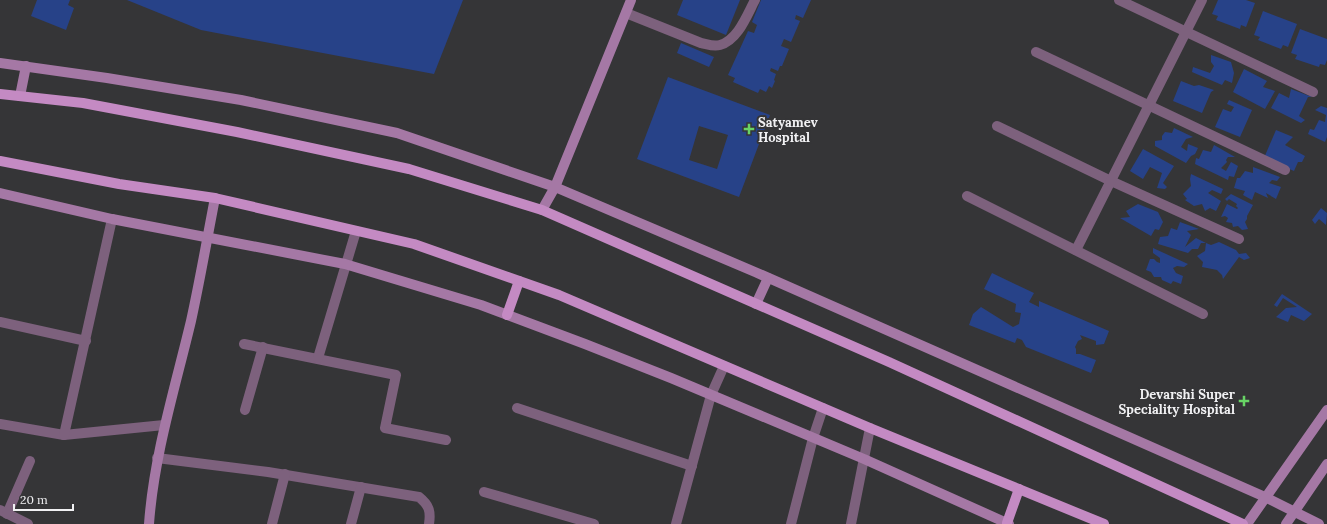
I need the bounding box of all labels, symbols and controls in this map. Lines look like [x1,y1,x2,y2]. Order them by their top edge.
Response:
place label: Satyamev Hospital [758,114,818,146]
marker: Satyamev Hospital [743,123,755,135]
place label: Devarshi Super Speciality Hospital [1118,386,1236,418]
marker: Devarshi Super Speciality Hospital [1238,395,1250,407]
scale bar [14,486,73,512]
text: 20 m [20,492,48,507]

